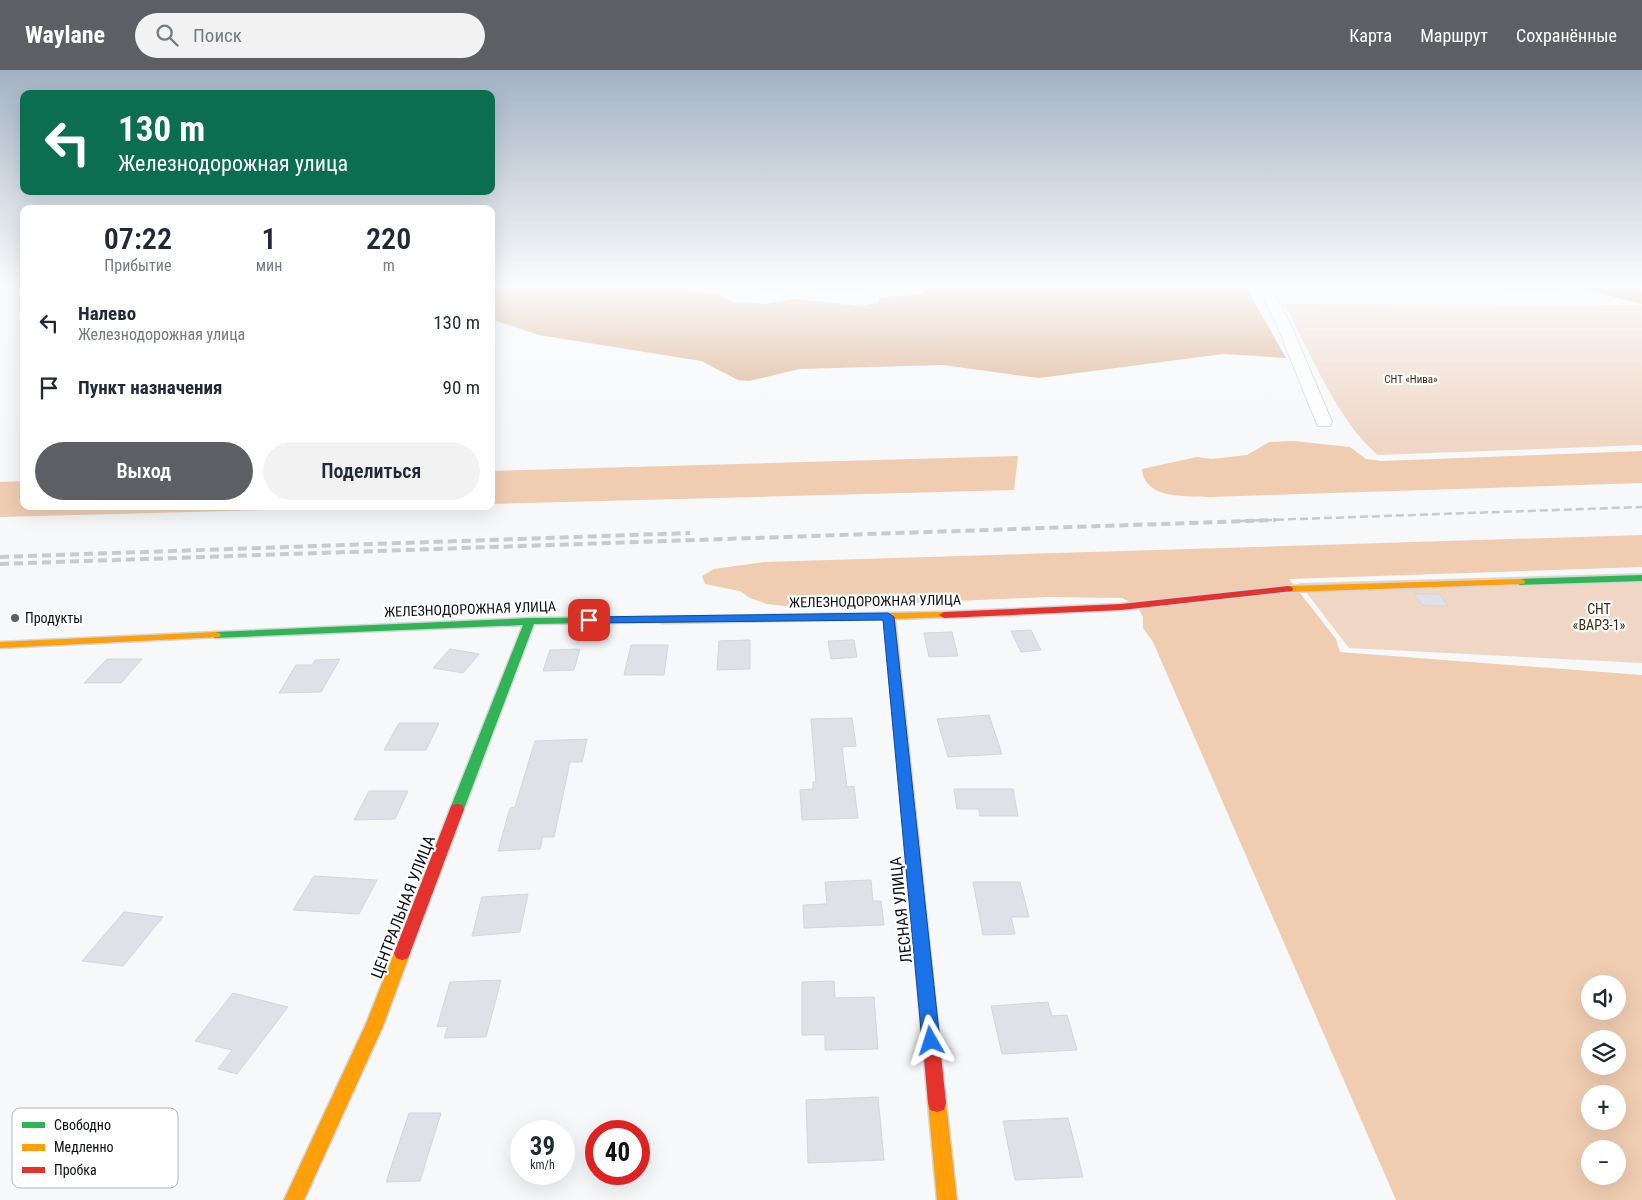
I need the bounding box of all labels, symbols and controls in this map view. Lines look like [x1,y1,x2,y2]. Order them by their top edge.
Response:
search box [135,13,485,58]
text: Waylane [25,21,105,49]
icon: search [153,21,181,49]
text: Поиск [193,24,242,47]
text: Карта [1349,25,1392,46]
text: Маршрут [1420,25,1488,46]
text: Сохранённые [1516,25,1617,46]
text: 130 m [118,109,205,150]
icon: left [35,110,100,175]
text: Железнодорожная улица [118,151,348,176]
text: 07:22 [104,221,172,256]
text: 1 [261,221,277,256]
text: 220 [366,221,411,256]
text: Прибытие [104,256,171,275]
text: мин [256,256,282,275]
text: m [383,256,395,275]
text: Налево [78,302,136,325]
icon: left [35,309,63,337]
text: 130 m [433,311,480,334]
text: Железнодорожная улица [78,325,245,344]
park label: СНТ «Нива» [1384,373,1438,386]
icon: arrive [35,374,63,402]
text: Пункт назначения [78,376,222,399]
text: 90 m [443,376,480,399]
button: Выход [35,442,253,500]
button: Поделиться [263,442,480,500]
street label: ЖЕЛЕЗНОДОРОЖНАЯ УЛИЦА [789,591,961,611]
street label: ЖЕЛЕЗНОДОРОЖНАЯ УЛИЦА [384,598,556,620]
pin [568,599,610,641]
park label: СНТ «ВАРЗ-1» [1573,601,1626,633]
icon: arrive [575,606,603,634]
place label: Продукты [25,610,83,626]
marker: Продукты [9,612,21,624]
street label: ЦЕНТРАЛЬНАЯ УЛИЦА [367,833,439,981]
street label: ЛЕСНАЯ УЛИЦА [886,856,916,964]
map controls [1581,975,1626,1185]
button: sound [1581,975,1626,1020]
position arrow [904,1014,956,1066]
button: layers [1581,1030,1626,1075]
button: + [1581,1085,1626,1130]
legend [12,1108,178,1188]
text: Свободно [54,1117,111,1133]
speed limit sign: 40 [585,1120,650,1185]
text: 39 [530,1132,555,1161]
text: Медленно [54,1139,114,1155]
button: − [1581,1140,1626,1185]
text: km/h [530,1158,555,1172]
text: Пробка [54,1162,97,1178]

